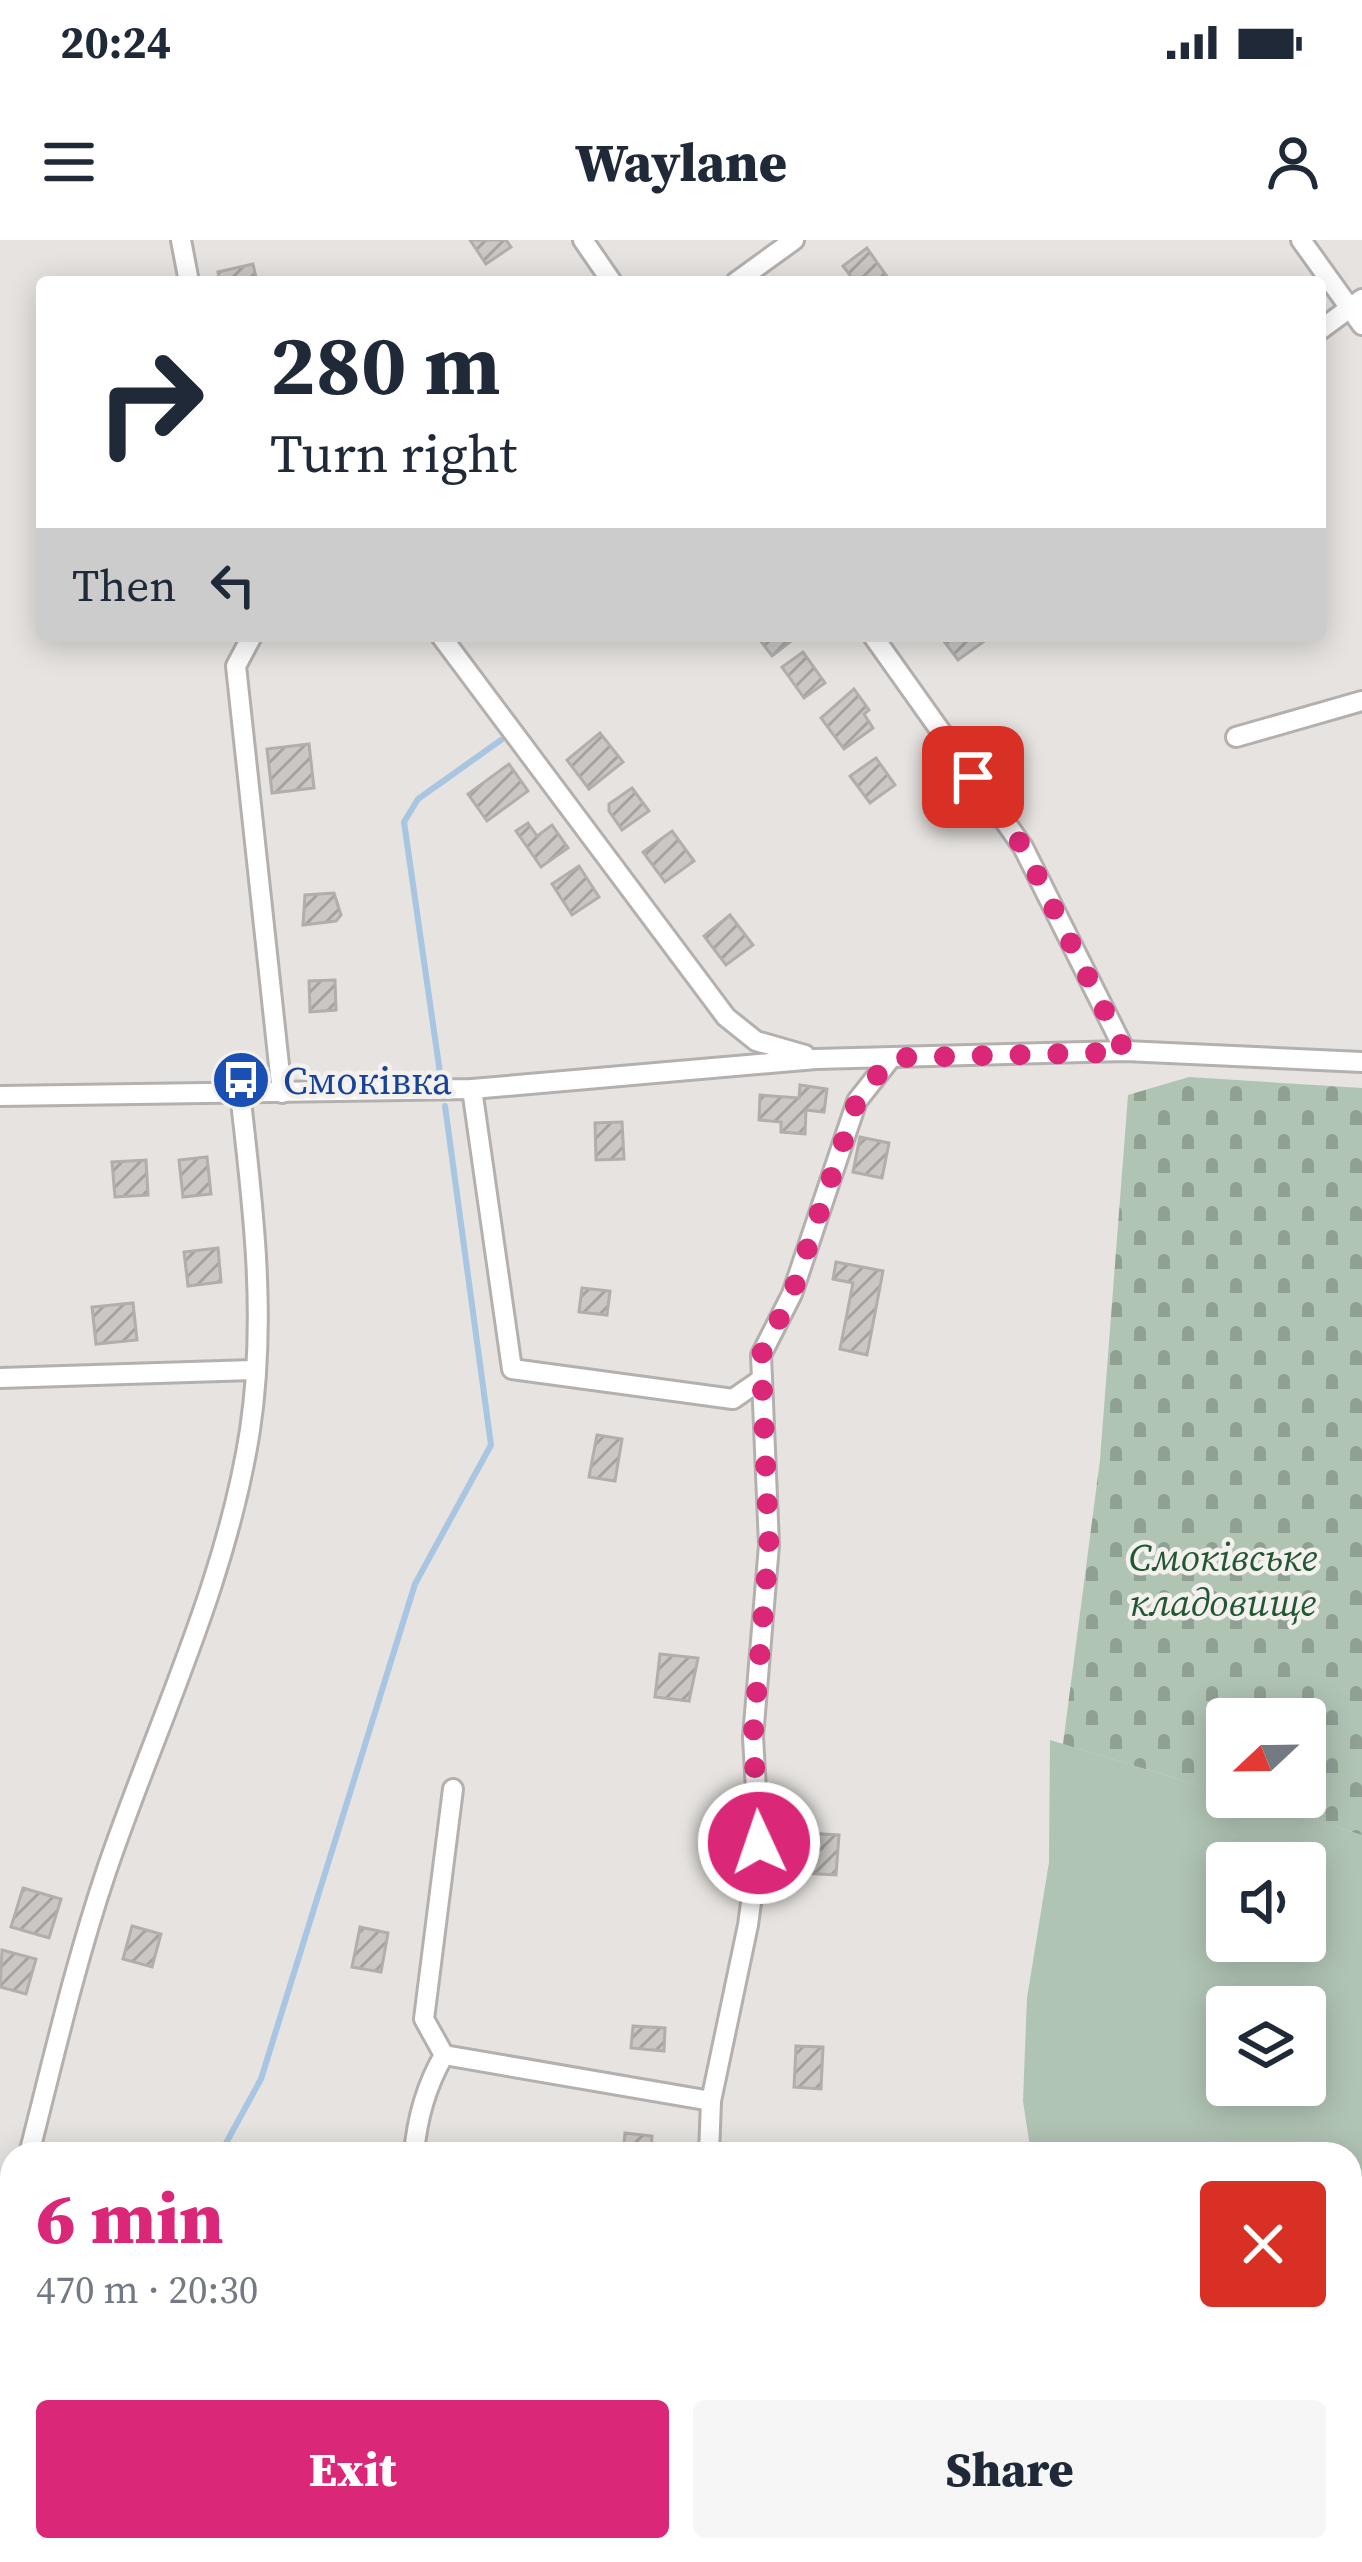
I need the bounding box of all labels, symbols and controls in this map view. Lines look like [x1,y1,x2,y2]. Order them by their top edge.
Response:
text: 20:24 [60,11,171,73]
text: Waylane [575,125,787,199]
icon: menu [36,129,102,195]
icon: person [1260,129,1326,195]
text: 280 m [270,307,501,422]
icon: right [72,324,228,480]
text: Turn right [270,416,517,490]
icon: left [200,552,266,618]
text: Then [72,554,176,616]
pin [922,726,1024,828]
icon: arrive [940,744,1006,810]
bus stop icon: Смоківка [210,1049,272,1111]
place label: Смоківка [283,1054,452,1107]
park label: Смоківське кладовище [1129,1531,1317,1629]
north arrow [1206,1698,1326,1818]
map controls [1206,1698,1326,2106]
position arrow [696,1780,822,1906]
button: sound [1206,1842,1326,1962]
button: layers [1206,1986,1326,2106]
text: 6 min [36,2168,224,2267]
button: close [1200,2181,1326,2307]
text: 470 m · 20:30 [36,2263,258,2316]
button: Exit [36,2400,669,2538]
button: Share [693,2400,1326,2538]

